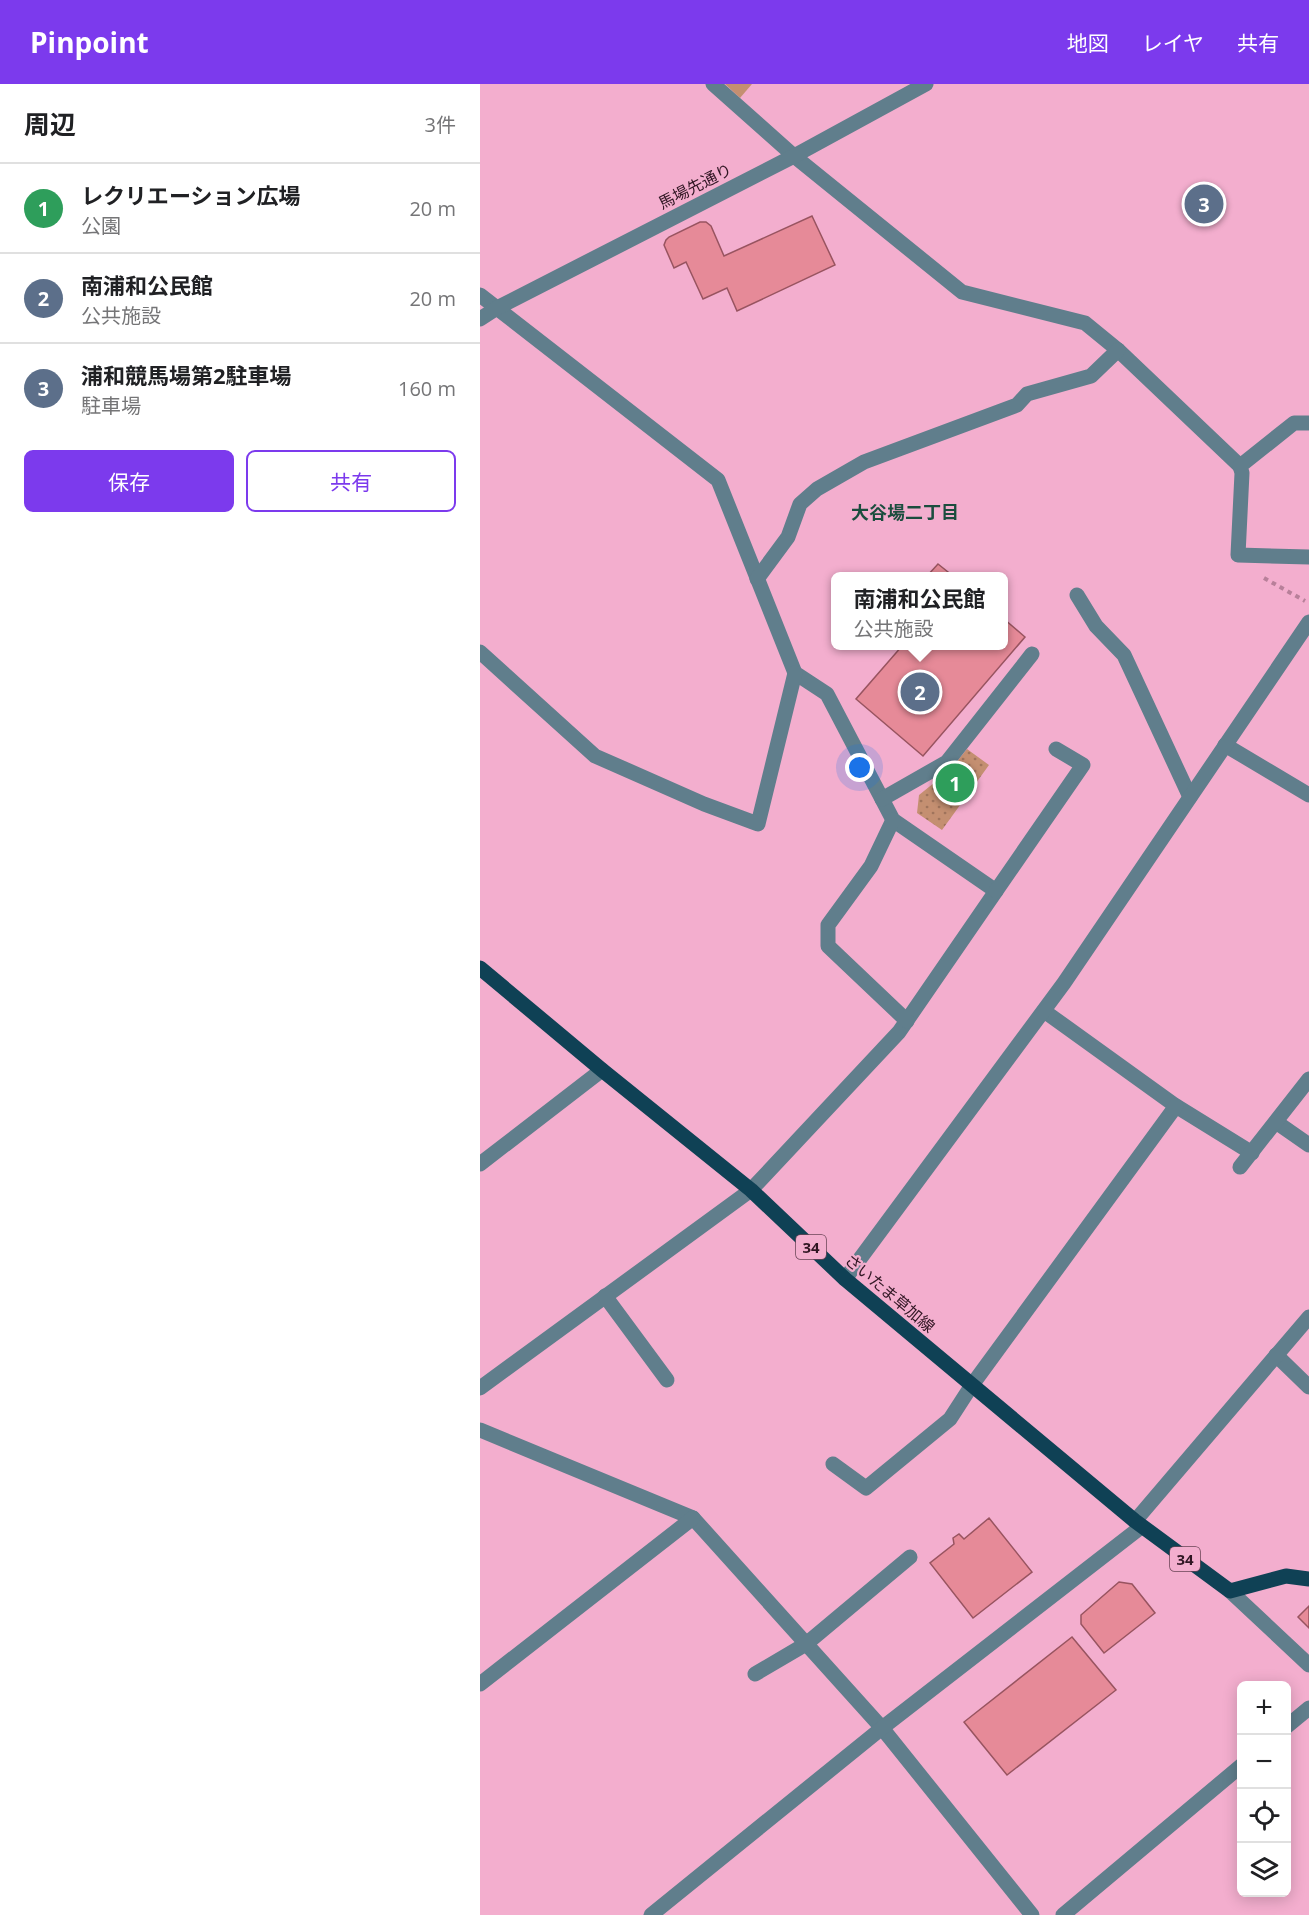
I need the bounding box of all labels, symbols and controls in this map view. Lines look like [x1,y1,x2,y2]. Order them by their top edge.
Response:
text: Pinpoint [30,23,149,61]
text: 地図 [1067,29,1109,57]
text: レイヤ [1142,29,1204,57]
text: 共有 [1237,29,1279,57]
text: 周辺 [24,106,76,142]
text: 3件 [425,111,456,138]
street label: 馬場先通り [654,158,736,214]
text: レクリエーション広場 [81,180,301,210]
pin: 3 [1184,182,1224,226]
text: 1 [38,195,49,222]
text: 20 m [409,195,456,222]
text: 公園 [81,212,121,239]
text: 南浦和公民館 [81,270,213,300]
text: 2 [38,285,49,312]
text: 20 m [409,285,456,312]
text: 公共施設 [81,302,161,329]
text: 浦和競馬場第2駐車場 [81,360,292,390]
text: 3 [38,375,49,402]
text: 160 m [398,375,456,402]
text: 駐車場 [81,392,141,419]
button: 保存 [24,450,234,512]
button: 共有 [246,450,456,512]
district label: 大谷場二丁目 [851,500,959,524]
popup [831,572,1008,650]
text: 南浦和公民館 [853,583,986,613]
text: 公共施設 [853,615,933,642]
pin: 2 [900,670,940,714]
your location [845,753,874,782]
pin: 1 [936,760,974,806]
road number: 34 [796,1235,826,1259]
street label: さいたま草加線 [840,1249,940,1337]
road number: 34 [1170,1547,1200,1571]
map controls [1237,1681,1291,1897]
button: + [1237,1681,1291,1735]
button: − [1237,1735,1291,1789]
button: locate [1237,1789,1291,1843]
button: layers [1237,1843,1291,1897]

